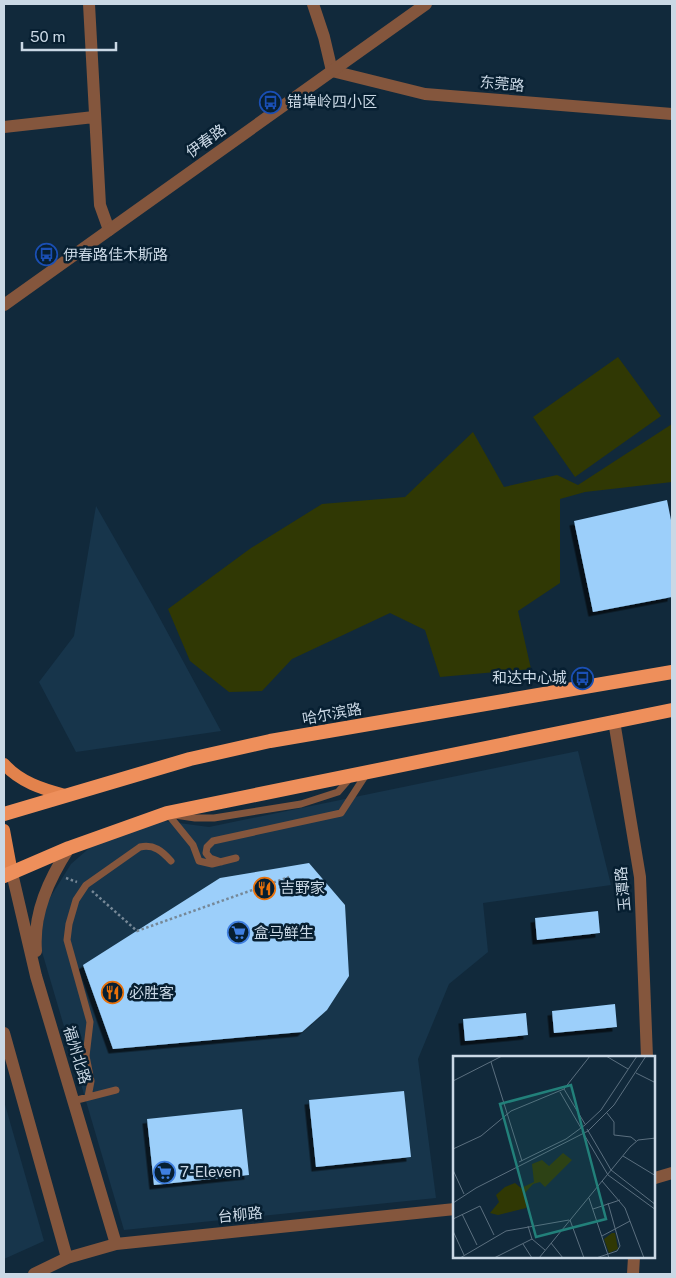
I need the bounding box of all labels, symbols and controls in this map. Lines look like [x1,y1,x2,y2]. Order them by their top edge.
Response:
scale bar [22,20,116,52]
text: 50 m [30,28,65,45]
street label: 东莞路 [479,73,525,94]
bus stop icon: 错埠岭四小区 [259,90,283,114]
place label: 错埠岭四小区 [287,93,377,110]
street label: 伊春路 [183,120,229,161]
bus stop icon: 伊春路佳木斯路 [35,243,59,267]
place label: 伊春路佳木斯路 [63,246,168,263]
bus stop icon: 和达中心城 [571,666,595,690]
place label: 和达中心城 [492,669,567,686]
street label: 哈尔滨路 [301,700,363,727]
street label: 玉潭路 [612,866,633,912]
restaurant icon: 吉野家 [252,876,276,900]
place label: 吉野家 [280,879,325,896]
supermarket icon: 盒马鲜生 [226,921,250,945]
place label: 盒马鲜生 [254,924,314,941]
restaurant icon: 必胜客 [101,981,125,1005]
place label: 必胜客 [129,984,174,1001]
street label: 福州北路 [61,1024,94,1086]
inset map [453,1056,656,1258]
supermarket icon: 7-Eleven [152,1160,176,1184]
place label: 7-Eleven [180,1163,241,1180]
street label: 台柳路 [217,1204,263,1225]

